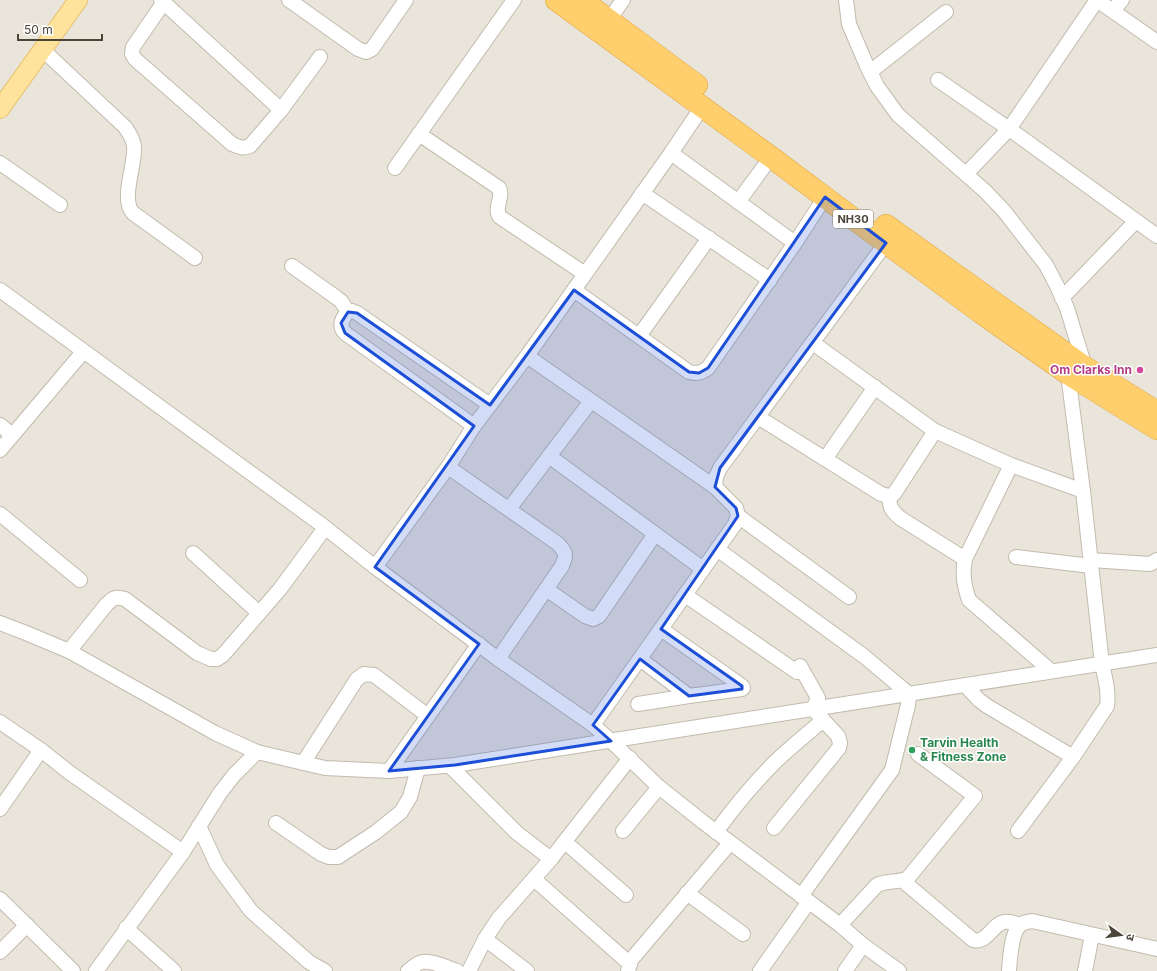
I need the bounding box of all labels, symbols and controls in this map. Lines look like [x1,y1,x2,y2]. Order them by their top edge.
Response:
scale bar [18,16,102,42]
text: 50 m [24,22,53,37]
road number: NH30 [833,210,873,228]
place label: Om Clarks Inn [1050,362,1132,377]
marker: Om Clarks Inn [1135,365,1145,375]
place label: Tarvin Health & Fitness Zone [920,735,1006,764]
marker: Tarvin Health & Fitness Zone [907,745,917,755]
north arrow [1101,915,1141,955]
text: उ [1123,933,1138,943]

